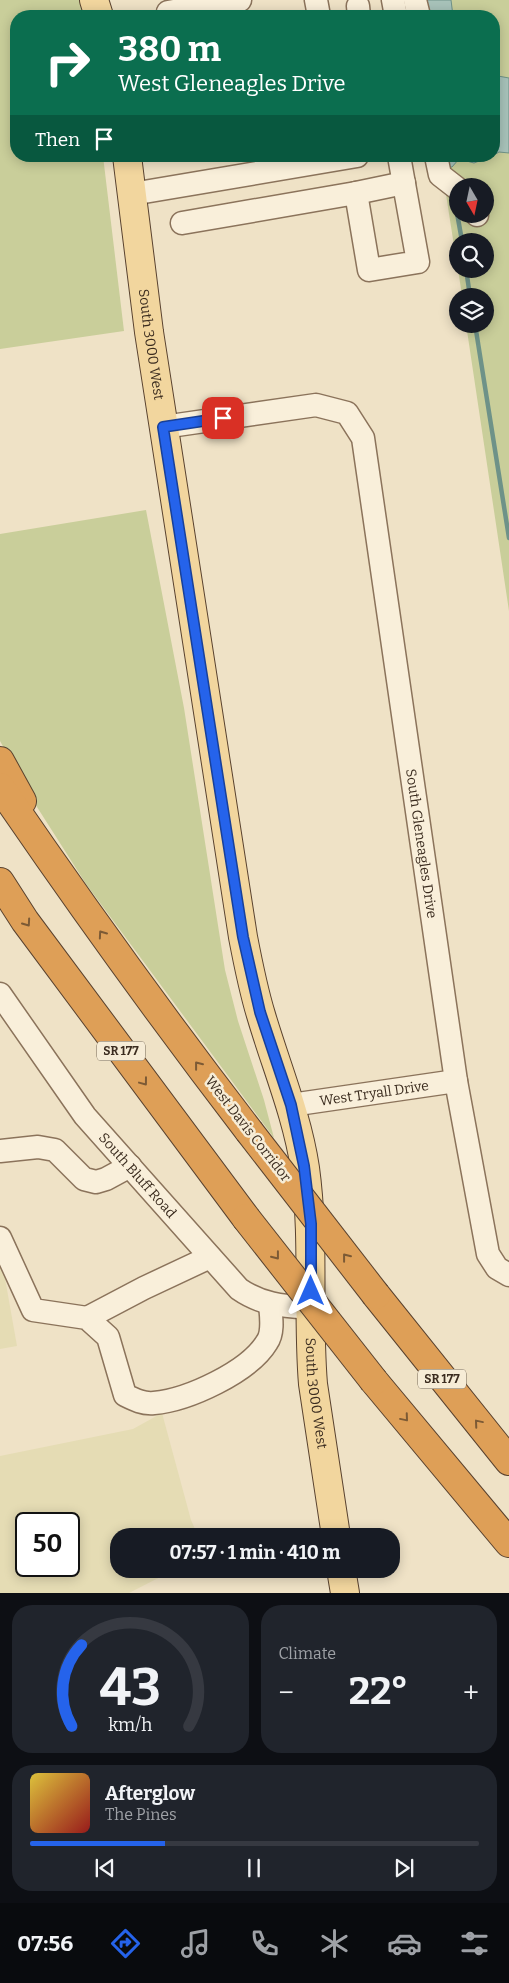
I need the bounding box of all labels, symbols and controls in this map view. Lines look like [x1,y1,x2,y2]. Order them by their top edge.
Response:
text: 380 m [118,28,221,70]
icon: right [35,30,100,95]
text: West Gleneagles Drive [118,70,346,97]
icon: arrive [90,125,118,153]
text: Then [35,128,80,151]
north arrow [449,178,494,222]
map controls [449,178,494,333]
button: search [449,233,494,278]
street label: South 3000 West [135,288,168,401]
button: layers [449,288,494,333]
pin [202,397,244,439]
icon: arrive [209,404,237,432]
street label: South Gleneagles Drive [402,768,441,919]
one-way arrow [21,917,30,927]
one-way arrow [99,930,108,939]
road number: SR 177 [97,1042,145,1060]
one-way arrow [195,1061,204,1071]
street label: West Davis Corridor [202,1073,294,1185]
one-way arrow [138,1076,147,1086]
street label: West Tryall Drive [318,1077,430,1109]
street label: South Bluff Road [95,1129,180,1221]
one-way arrow [271,1250,279,1259]
one-way arrow [343,1253,352,1263]
position arrow [284,1264,336,1316]
street label: South 3000 West [302,1338,331,1450]
road number: SR 177 [418,1370,466,1388]
one-way arrow [399,1412,408,1421]
one-way arrow [475,1420,483,1429]
speed limit sign: 50 [15,1512,80,1577]
text: 07:57 · 1 min · 410 m [170,1541,340,1564]
text: Climate [279,1644,336,1663]
text: 43 [99,1656,161,1719]
text: 22° [349,1668,408,1714]
text: − [279,1676,294,1709]
text: + [463,1676,479,1709]
text: km/h [108,1714,152,1736]
text: Afterglow [105,1782,195,1805]
text: The Pines [105,1805,177,1824]
icon: previous [91,1854,119,1882]
icon: pause [240,1854,268,1882]
icon: next [390,1854,418,1882]
icon: directions [108,1926,143,1961]
icon: music [178,1926,213,1961]
icon: phone [247,1926,282,1961]
icon: climate [317,1926,352,1961]
icon: car [387,1926,422,1961]
icon: filters [457,1926,492,1961]
text: 07:56 [17,1930,73,1957]

